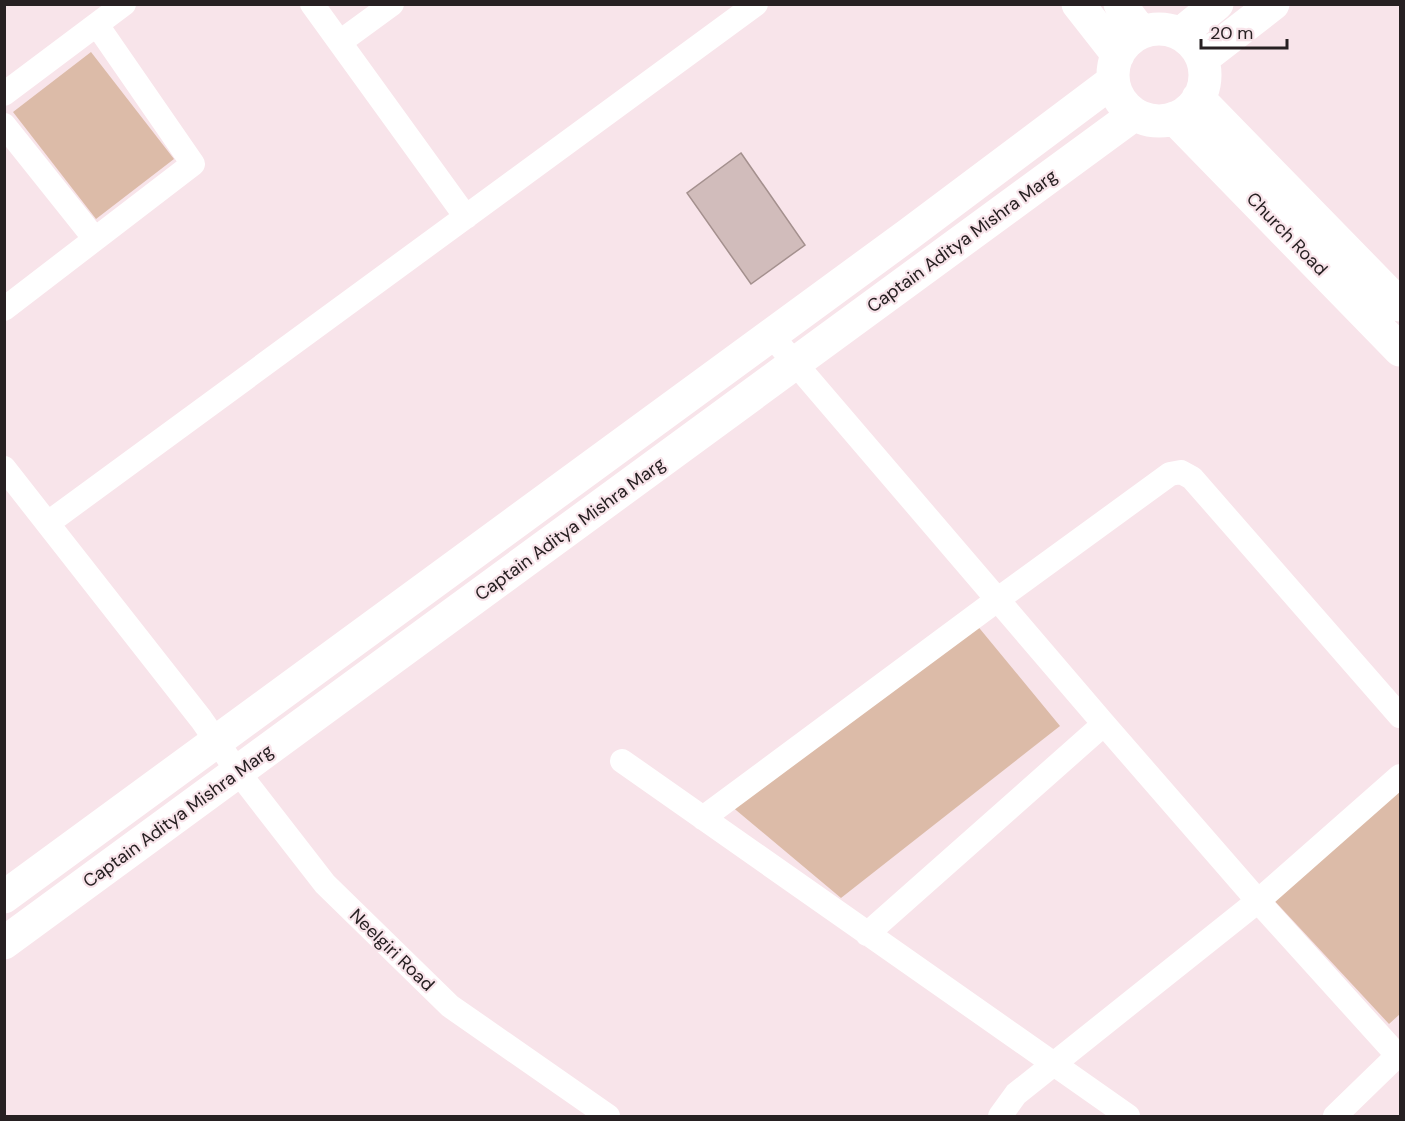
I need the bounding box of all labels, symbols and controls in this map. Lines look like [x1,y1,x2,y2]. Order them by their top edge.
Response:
scale bar [1201,12,1286,50]
text: 20 m [1210,21,1253,45]
street label: Captain Aditya Mishra Marg [862,164,1062,318]
street label: Church Road [1241,187,1333,281]
street label: Captain Aditya Mishra Marg [470,452,670,606]
street label: Captain Aditya Mishra Marg [78,739,278,893]
street label: Neelgiri Road [344,904,440,996]

